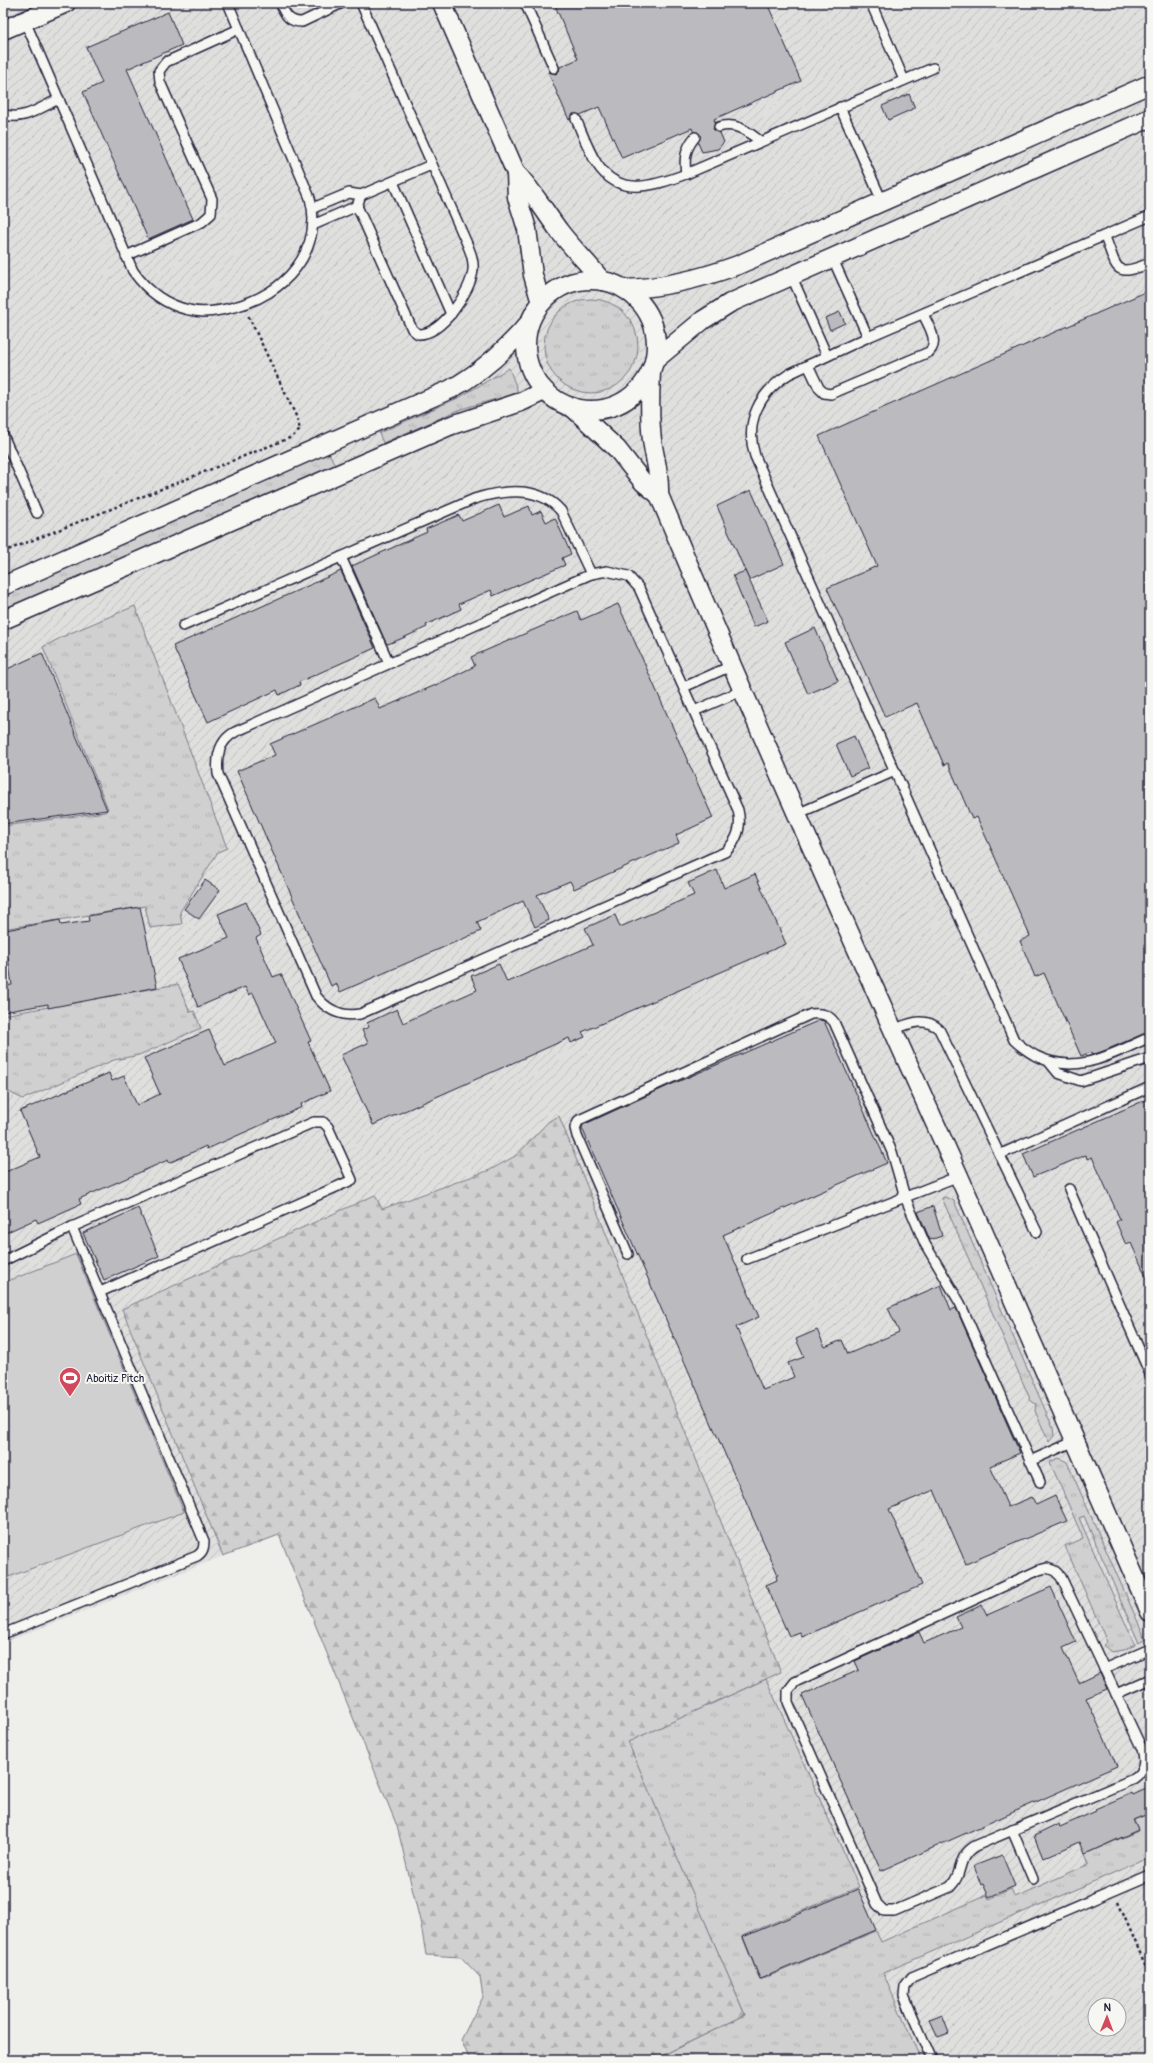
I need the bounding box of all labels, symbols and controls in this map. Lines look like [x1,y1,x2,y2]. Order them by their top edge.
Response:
sports icon: Aboitiz Pitch [57,1365,83,1398]
place label: Aboitiz Pitch [86,1372,144,1385]
north arrow [1087,1997,1127,2037]
text: N [1103,2001,1112,2014]

